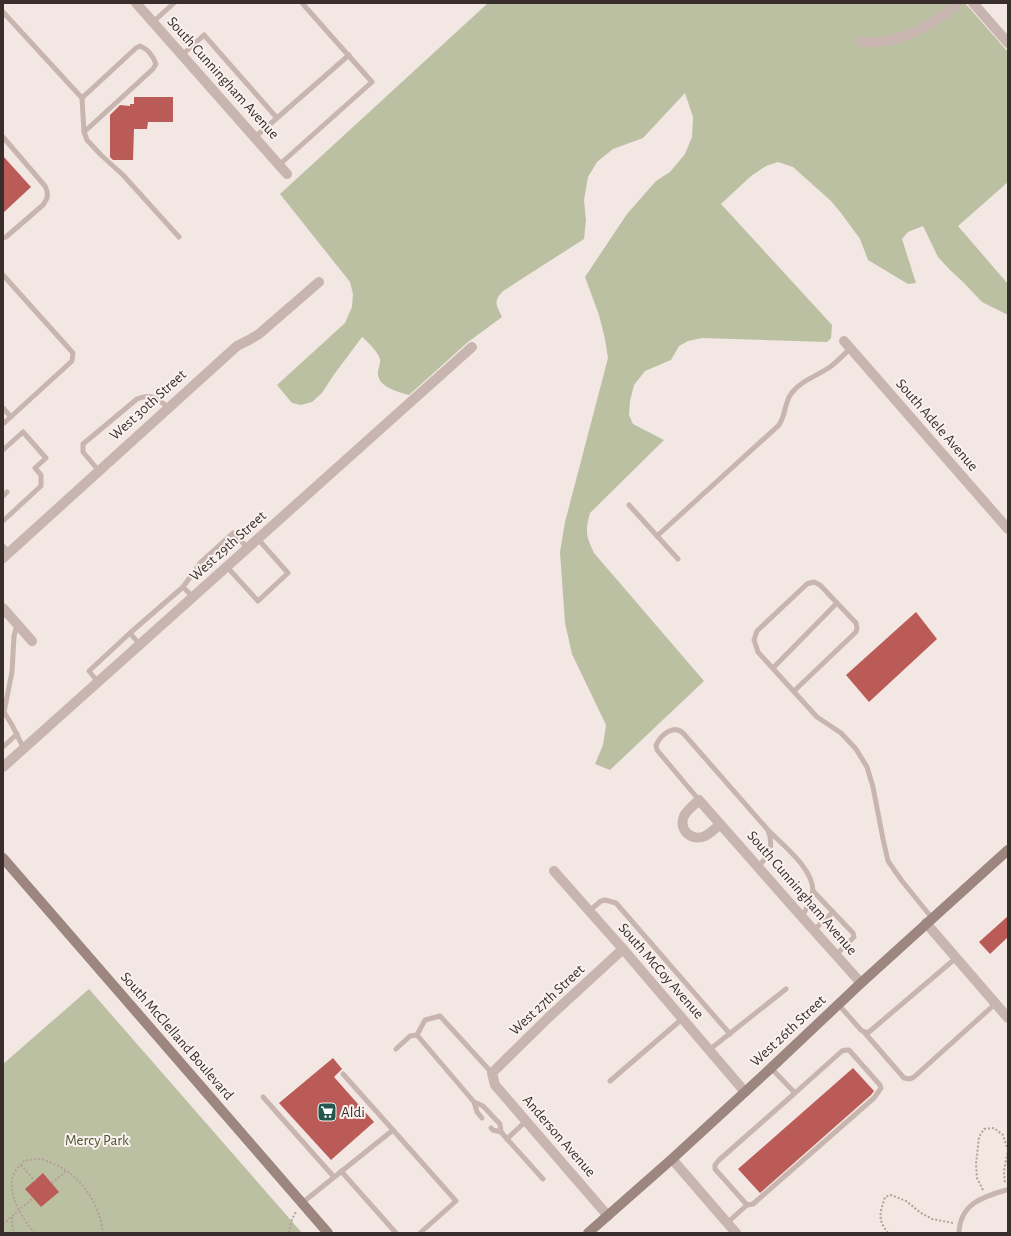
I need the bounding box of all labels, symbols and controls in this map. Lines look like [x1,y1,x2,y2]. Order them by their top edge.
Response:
street label: South Cunningham Avenue [164,14,282,142]
street label: West 30th Street [107,367,189,443]
street label: South Adele Avenue [893,376,981,474]
street label: West 29th Street [187,508,269,584]
street label: South Cunningham Avenue [744,828,860,958]
street label: South McCoy Avenue [616,920,707,1022]
street label: West 27th Street [507,962,587,1038]
street label: South McClelland Boulevard [118,969,237,1103]
street label: West 26th Street [748,992,829,1069]
street label: Anderson Avenue [520,1092,598,1180]
supermarket icon: Aldi [316,1101,338,1123]
place label: Aldi [341,1105,365,1120]
park label: Mercy Park [65,1133,129,1148]

